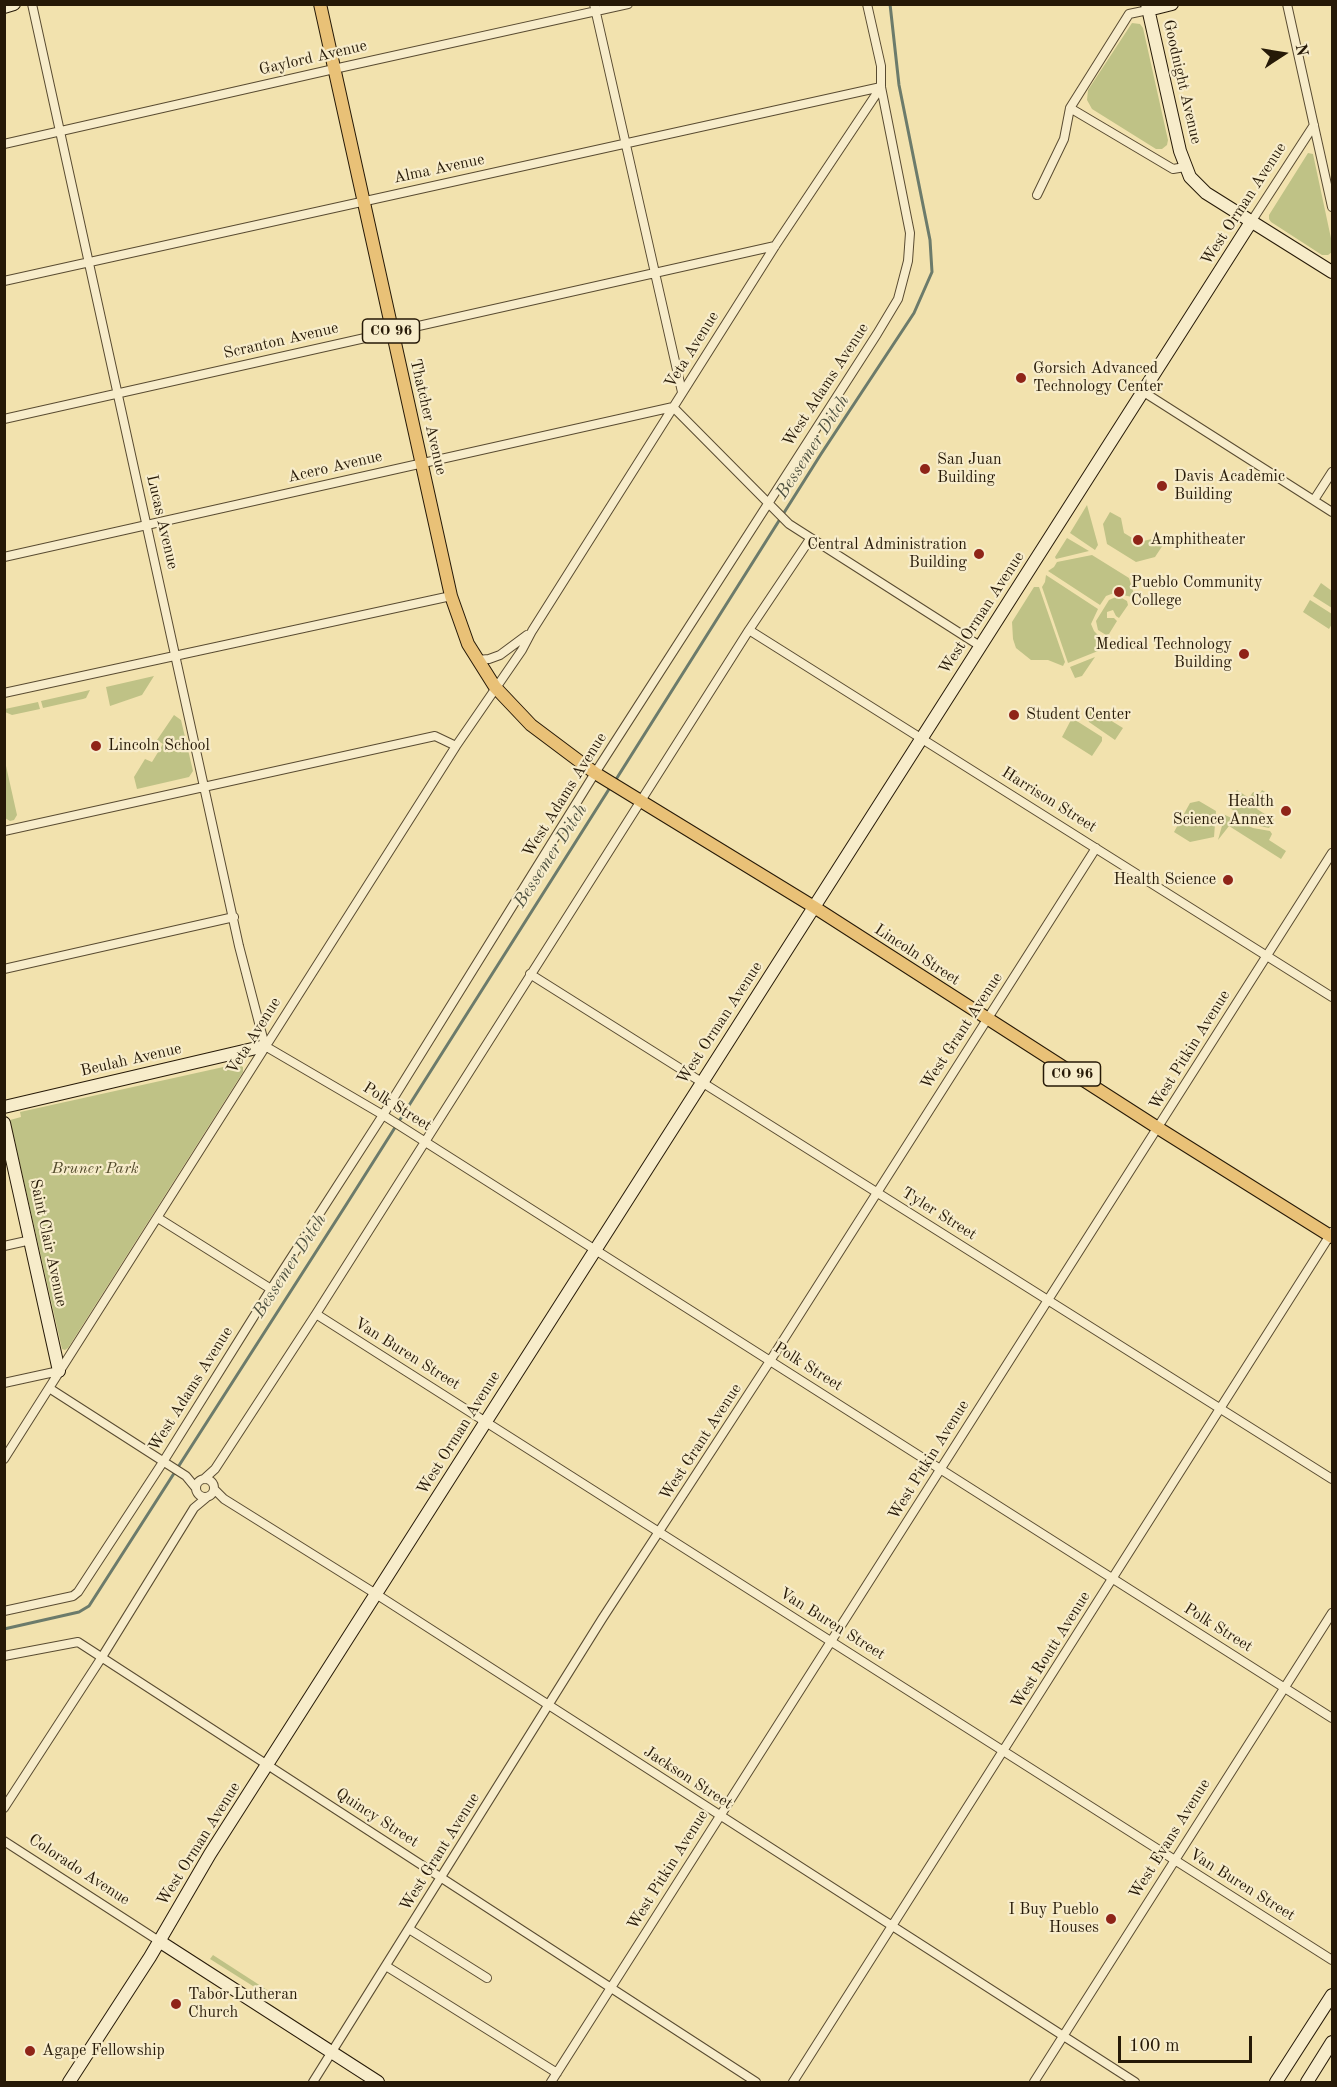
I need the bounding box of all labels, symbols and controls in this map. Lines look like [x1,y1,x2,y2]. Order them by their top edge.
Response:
street label: Goodnight Avenue [1158,18,1206,146]
north arrow [1253,24,1313,84]
street label: Gaylord Avenue [257,36,369,80]
text: N [1292,43,1310,58]
street label: West Orman Avenue [1197,139,1291,269]
street label: Alma Avenue [392,150,486,188]
street label: Veta Avenue [661,308,723,392]
street label: Scranton Avenue [222,318,340,364]
road number: CO 96 [362,319,420,343]
street label: West Adams Avenue [779,320,873,450]
street label: Thatcher Avenue [405,357,451,477]
place label: Gorsich Advanced Technology Center [1033,359,1163,397]
marker: Gorsich Advanced Technology Center [1014,371,1028,385]
water label: Bessemer Ditch [772,391,854,503]
street label: Acero Avenue [286,447,384,487]
place label: San Juan Building [937,450,1002,488]
marker: San Juan Building [918,462,932,476]
place label: Davis Academic Building [1174,467,1285,505]
street label: Lucas Avenue [142,473,182,571]
marker: Davis Academic Building [1155,479,1169,493]
place label: Amphitheater [1150,530,1245,550]
marker: Amphitheater [1131,533,1145,547]
place label: Central Administration Building [807,535,967,573]
marker: Central Administration Building [972,547,986,561]
street label: West Orman Avenue [935,548,1029,678]
place label: Pueblo Community College [1131,573,1262,611]
marker: Pueblo Community College [1112,585,1126,599]
place label: Medical Technology Building [1096,635,1232,673]
marker: Medical Technology Building [1237,647,1251,661]
place label: Student Center [1026,705,1131,725]
marker: Student Center [1007,708,1021,722]
street label: West Adams Avenue [519,729,611,861]
place label: Lincoln School [108,736,210,756]
marker: Lincoln School [89,739,103,753]
street label: Harrison Street [998,763,1100,837]
place label: Health Science Annex [1173,792,1274,830]
water label: Bessemer Ditch [510,800,592,912]
marker: Health Science Annex [1279,804,1293,818]
place label: Health Science [1113,870,1216,890]
marker: Health Science [1221,873,1235,887]
street label: Lincoln Street [870,920,964,990]
street label: West Orman Avenue [673,958,767,1088]
street label: West Grant Avenue [917,969,1007,1093]
street label: West Pitkin Avenue [1145,987,1235,1113]
street label: Veta Avenue [223,994,285,1078]
street label: Beulah Avenue [79,1039,183,1081]
road number: CO 96 [1044,1062,1100,1086]
street label: Polk Street [359,1078,435,1136]
park label: Bruner Park [51,1159,139,1179]
street label: Saint Clair Avenue [25,1177,71,1309]
street label: Tyler Street [898,1183,980,1245]
water label: Bessemer Ditch [249,1210,331,1322]
street label: Van Buren Street [351,1314,463,1394]
street label: West Adams Avenue [145,1323,237,1455]
street label: Polk Street [770,1338,846,1396]
street label: West Orman Avenue [413,1368,505,1498]
street label: West Grant Avenue [656,1380,746,1504]
street label: West Pitkin Avenue [884,1397,974,1523]
street label: Van Buren Street [776,1584,888,1664]
street label: West Routt Avenue [1007,1588,1095,1712]
street label: Polk Street [1180,1599,1256,1657]
street label: Jackson Street [640,1742,736,1814]
street label: West Evans Avenue [1125,1776,1215,1902]
street label: West Orman Avenue [153,1779,245,1909]
street label: Quincy Street [332,1784,422,1852]
street label: West Grant Avenue [396,1789,484,1915]
street label: West Pitkin Avenue [623,1807,713,1933]
street label: Colorado Avenue [25,1830,133,1910]
street label: Van Buren Street [1186,1845,1298,1925]
place label: I Buy Pueblo Houses [1008,1900,1099,1938]
marker: I Buy Pueblo Houses [1104,1912,1118,1926]
place label: Tabor Lutheran Church [188,1985,298,2023]
marker: Tabor Lutheran Church [169,1997,183,2011]
scale bar [1121,2024,1254,2062]
text: 100 m [1129,2037,1180,2055]
place label: Agape Fellowship [42,2041,165,2061]
marker: Agape Fellowship [23,2044,37,2058]

